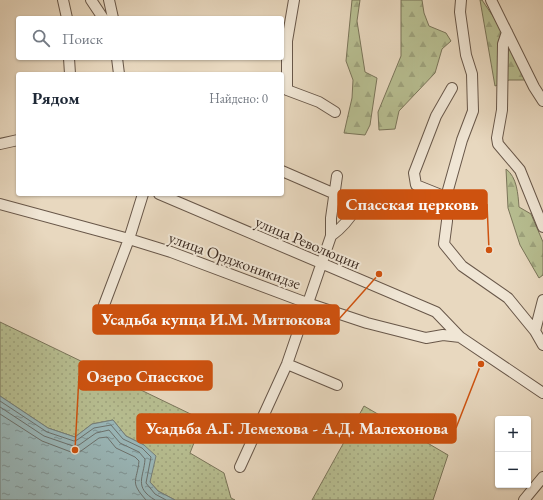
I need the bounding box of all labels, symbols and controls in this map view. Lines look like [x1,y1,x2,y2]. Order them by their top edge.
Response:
search box [16,16,284,60]
icon: search [30,27,52,49]
text: Поиск [62,29,103,48]
text: Рядом [32,87,80,109]
text: Найдено: 0 [209,90,268,107]
callout: Спасская церковь [338,190,487,219]
text: Спасская церковь [346,193,479,215]
street label: улица Революции [252,211,364,274]
street label: улица Орджоникидзе [166,227,304,294]
callout: Усадьба купца И.М. Митюкова [93,305,339,334]
text: Усадьба купца И.М. Митюкова [100,308,331,330]
callout: Озеро Спасское [79,361,212,390]
text: Озеро Спасское [86,365,204,387]
callout: Усадьба А.Г. Лемехова - А.Д. Малехонова [137,414,456,443]
map controls [495,416,531,488]
button: + [495,416,531,452]
text: Усадьба А.Г. Лемехова - А.Д. Малехонова [145,417,449,439]
button: − [495,452,531,488]

